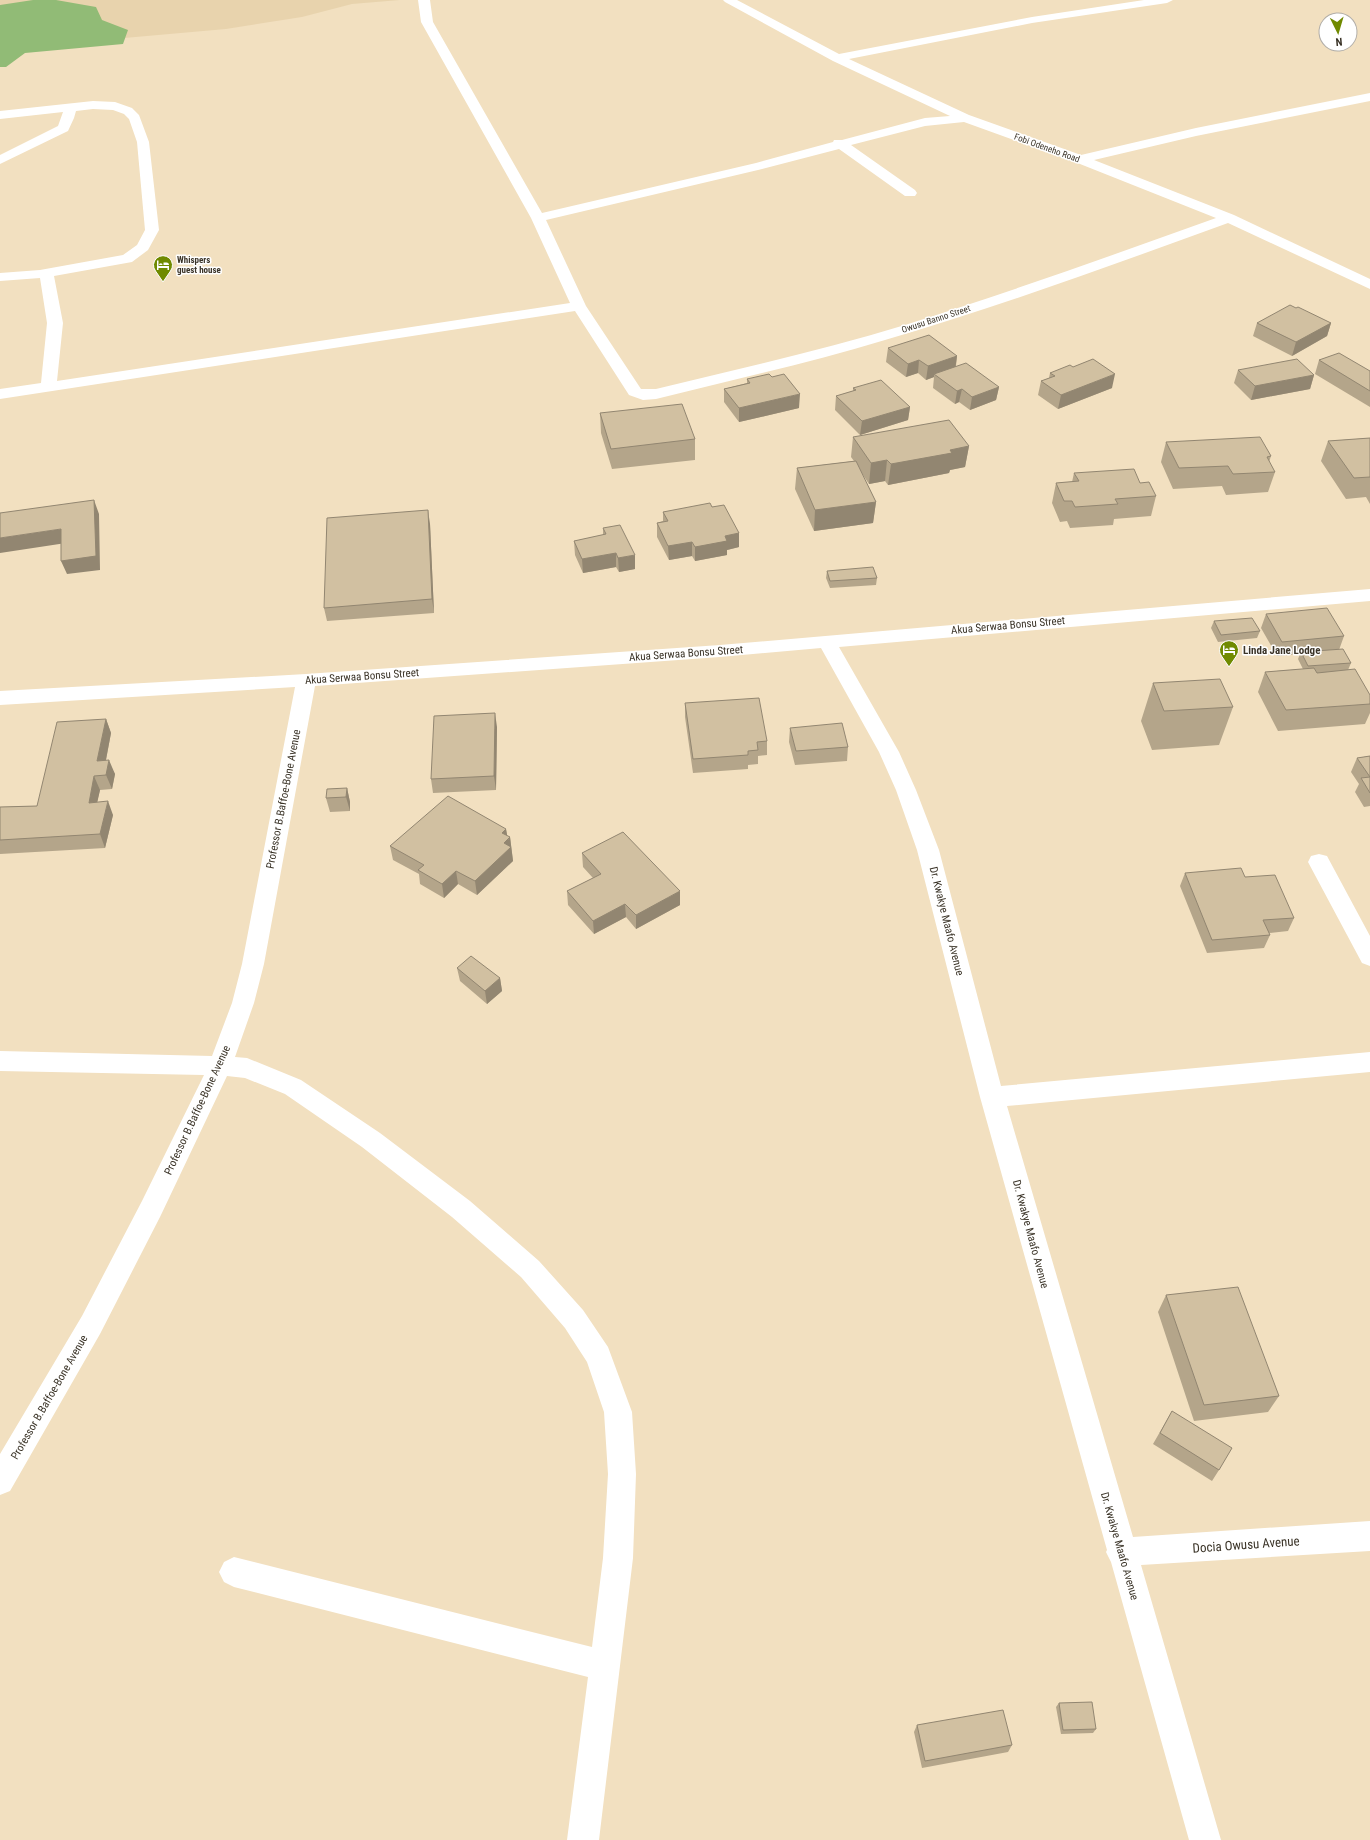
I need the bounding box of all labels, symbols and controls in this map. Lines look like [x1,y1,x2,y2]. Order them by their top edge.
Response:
north arrow [1318,12,1358,52]
text: N [1335,35,1343,48]
street label: Fobi Odeneho Road [1013,132,1081,164]
hotel icon: Whispers guest house [152,254,174,282]
place label: Whispers guest house [177,255,222,275]
street label: Owusu Banno Street [900,303,972,335]
street label: Akua Serwaa Bonsu Street [950,614,1066,637]
hotel icon: Linda Jane Lodge [1218,639,1240,667]
street label: Akua Serwaa Bonsu Street [629,643,744,664]
place label: Linda Jane Lodge [1243,644,1320,657]
street label: Akua Serwaa Bonsu Street [305,666,420,687]
street label: Professor B.Baffoe-Bone Avenue [264,728,303,870]
street label: Dr. Kwakye Maafo Avenue [927,865,966,977]
street label: Professor B.Baffoe-Bone Avenue [162,1043,233,1177]
street label: Dr. Kwakye Maafo Avenue [1010,1179,1051,1290]
street label: Professor B.Baffoe-Bone Avenue [8,1333,90,1462]
street label: Dr. Kwakye Maafo Avenue [1098,1491,1141,1602]
street label: Docia Owusu Avenue [1192,1533,1300,1556]

